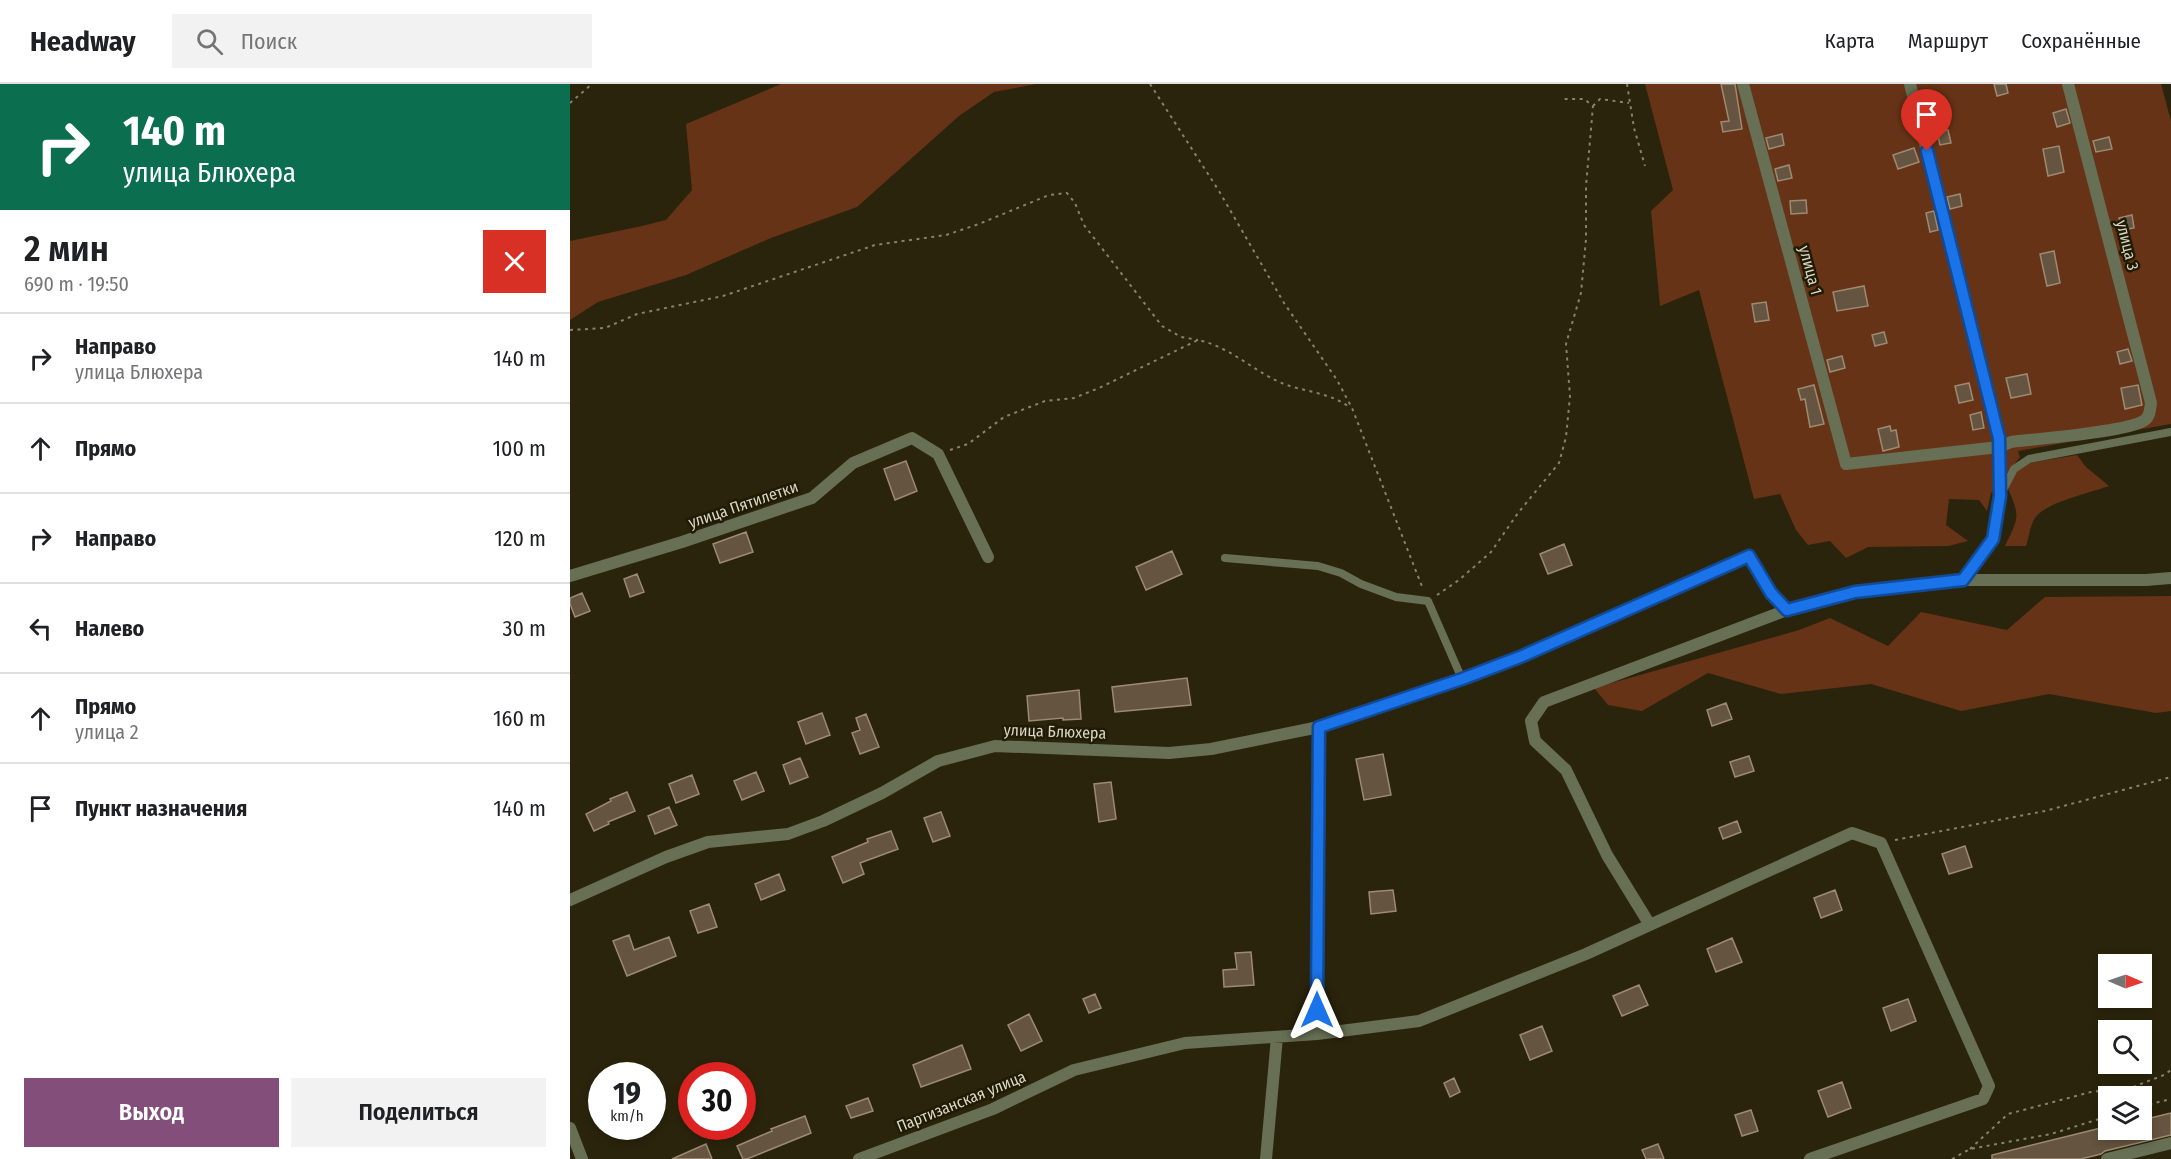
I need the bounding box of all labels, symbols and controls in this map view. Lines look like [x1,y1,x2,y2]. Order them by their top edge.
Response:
search box [172,14,592,68]
text: Headway [30,25,136,58]
icon: search [193,25,226,58]
text: Поиск [241,28,297,55]
text: Карта [1825,28,1875,54]
text: Маршрут [1908,28,1988,54]
text: Сохранённые [2021,28,2141,54]
pin [1901,89,1952,151]
icon: arrive [1910,98,1943,131]
text: 140 m [123,106,226,156]
icon: right [24,108,102,186]
text: улица Блюхера [123,157,296,189]
street label: улица 3 [2112,218,2143,272]
text: 2 мин [24,227,109,271]
button: close [483,230,546,293]
street label: улица 1 [1795,243,1826,297]
text: 690 m · 19:50 [24,272,129,296]
text: Направо [75,333,156,360]
icon: right [24,342,57,375]
text: 140 m [493,345,546,372]
text: улица Блюхера [75,360,203,384]
icon: ahead [24,432,57,465]
text: Прямо [75,435,136,462]
text: 100 m [492,435,546,462]
street label: улица Пятилетки [686,477,801,532]
icon: right [24,522,57,555]
text: Направо [75,525,156,552]
text: 120 m [494,525,546,552]
icon: left [24,612,57,645]
text: Налево [75,615,144,642]
text: 30 m [503,615,546,642]
text: Прямо [75,693,136,720]
icon: ahead [24,702,57,735]
text: 160 m [493,705,546,732]
text: улица 2 [75,720,139,744]
street label: улица Блюхера [1003,720,1107,743]
icon: arrive [24,792,57,825]
text: Пункт назначения [75,795,247,822]
text: 140 m [493,795,546,822]
north arrow [2098,954,2152,1008]
map controls [2098,954,2152,1140]
position arrow [1285,978,1349,1042]
button: search [2098,1020,2152,1074]
speed limit sign: 30 [678,1062,756,1140]
street label: Партизанская улица [894,1067,1029,1136]
text: 19 [613,1076,641,1112]
button: Выход [24,1078,279,1147]
button: Поделиться [291,1078,546,1147]
button: layers [2098,1086,2152,1140]
text: km/h [610,1107,644,1125]

